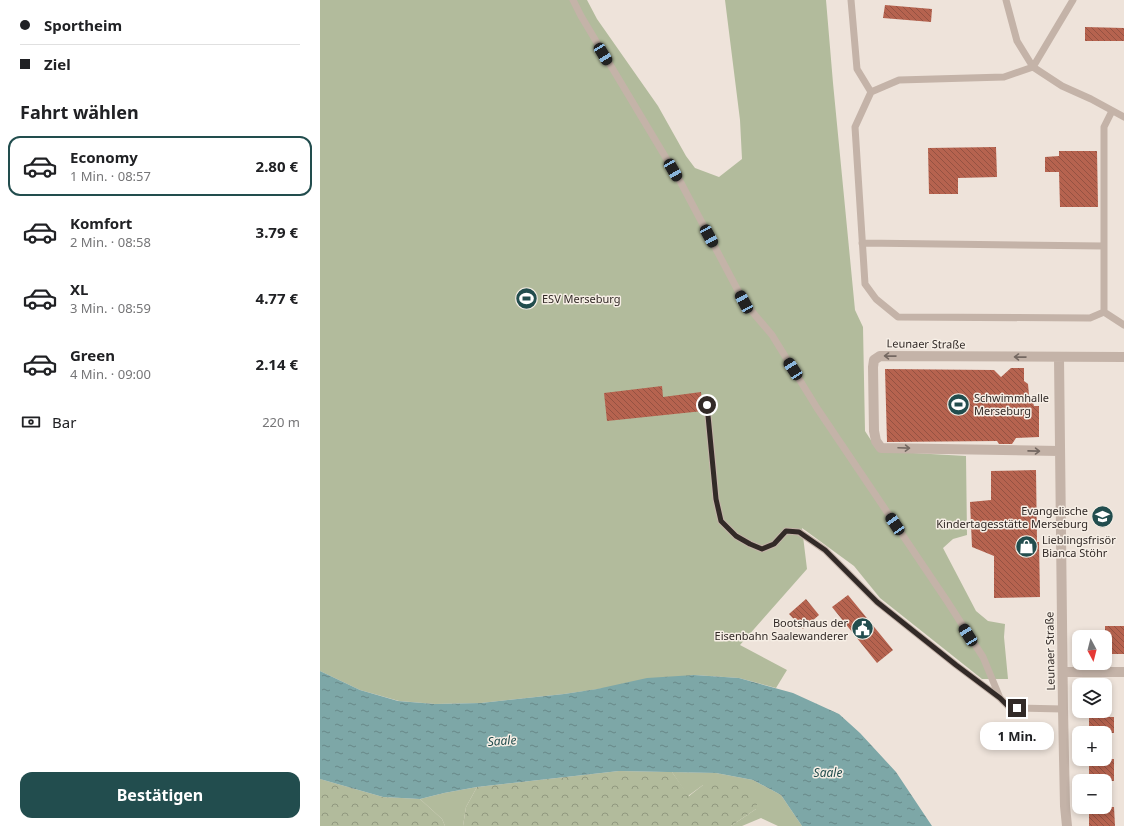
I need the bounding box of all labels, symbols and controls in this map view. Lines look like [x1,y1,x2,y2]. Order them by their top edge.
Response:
text: Sportheim [44,15,122,35]
car [592,41,614,67]
text: Ziel [44,54,71,74]
text: Fahrt wählen [20,100,139,124]
text: Economy [70,147,138,167]
icon: car [22,148,58,184]
text: 2.80 € [256,156,298,176]
car [662,157,684,183]
text: 1 Min. · 08:57 [70,167,151,185]
text: Komfort [70,213,132,233]
icon: car [22,214,58,250]
text: 3.79 € [256,222,298,242]
car [698,223,720,249]
text: 2 Min. · 08:58 [70,233,151,251]
text: XL [70,279,88,299]
icon: car [22,280,58,316]
sports icon: ESV Merseburg [514,286,540,312]
text: 4.77 € [256,288,298,308]
car [733,289,755,315]
place label: ESV Merseburg [542,291,621,306]
text: 3 Min. · 08:59 [70,299,151,317]
street label: Leunaer Straße [886,335,966,352]
text: Green [70,345,115,365]
icon: car [22,346,58,382]
one-way arrow [884,352,897,360]
one-way arrow [1014,353,1027,361]
text: 2.14 € [256,354,298,374]
car [781,356,805,382]
text: 4 Min. · 09:00 [70,365,151,383]
place label: Schwimmhalle Merseburg [974,390,1049,418]
sports icon: Schwimmhalle Merseburg [946,391,972,417]
route start [698,396,716,414]
icon: cash [20,411,42,433]
text: Bar [52,412,76,432]
text: 220 m [262,413,300,431]
one-way arrow [897,445,910,452]
one-way arrow [1027,447,1040,455]
place label: Evangelische Kindertagesstätte Merseburg [936,503,1088,531]
school or university icon: Evangelische Kindertagesstätte Merseburg [1090,504,1116,530]
car [883,511,907,537]
place label: Lieblingsfrisör Bianca Stöhr [1042,532,1116,560]
shop icon: Lieblingsfrisör Bianca Stöhr [1013,533,1039,559]
street label: Leunaer Straße [1041,611,1058,691]
place label: Bootshaus der Eisenbahn Saalewanderer [715,615,848,643]
public building icon: Bootshaus der Eisenbahn Saalewanderer [850,616,876,642]
car [957,622,979,648]
north arrow [1072,630,1112,670]
map controls [1072,630,1112,814]
button: layers [1072,678,1112,718]
route end [1008,699,1026,717]
callout: 1 Min. [980,722,1054,750]
button: + [1072,726,1112,766]
text: 1 Min. [997,727,1037,745]
water label: Saale [487,731,517,750]
water label: Saale [814,764,842,781]
button: Bestätigen [20,772,300,818]
button: − [1072,774,1112,814]

